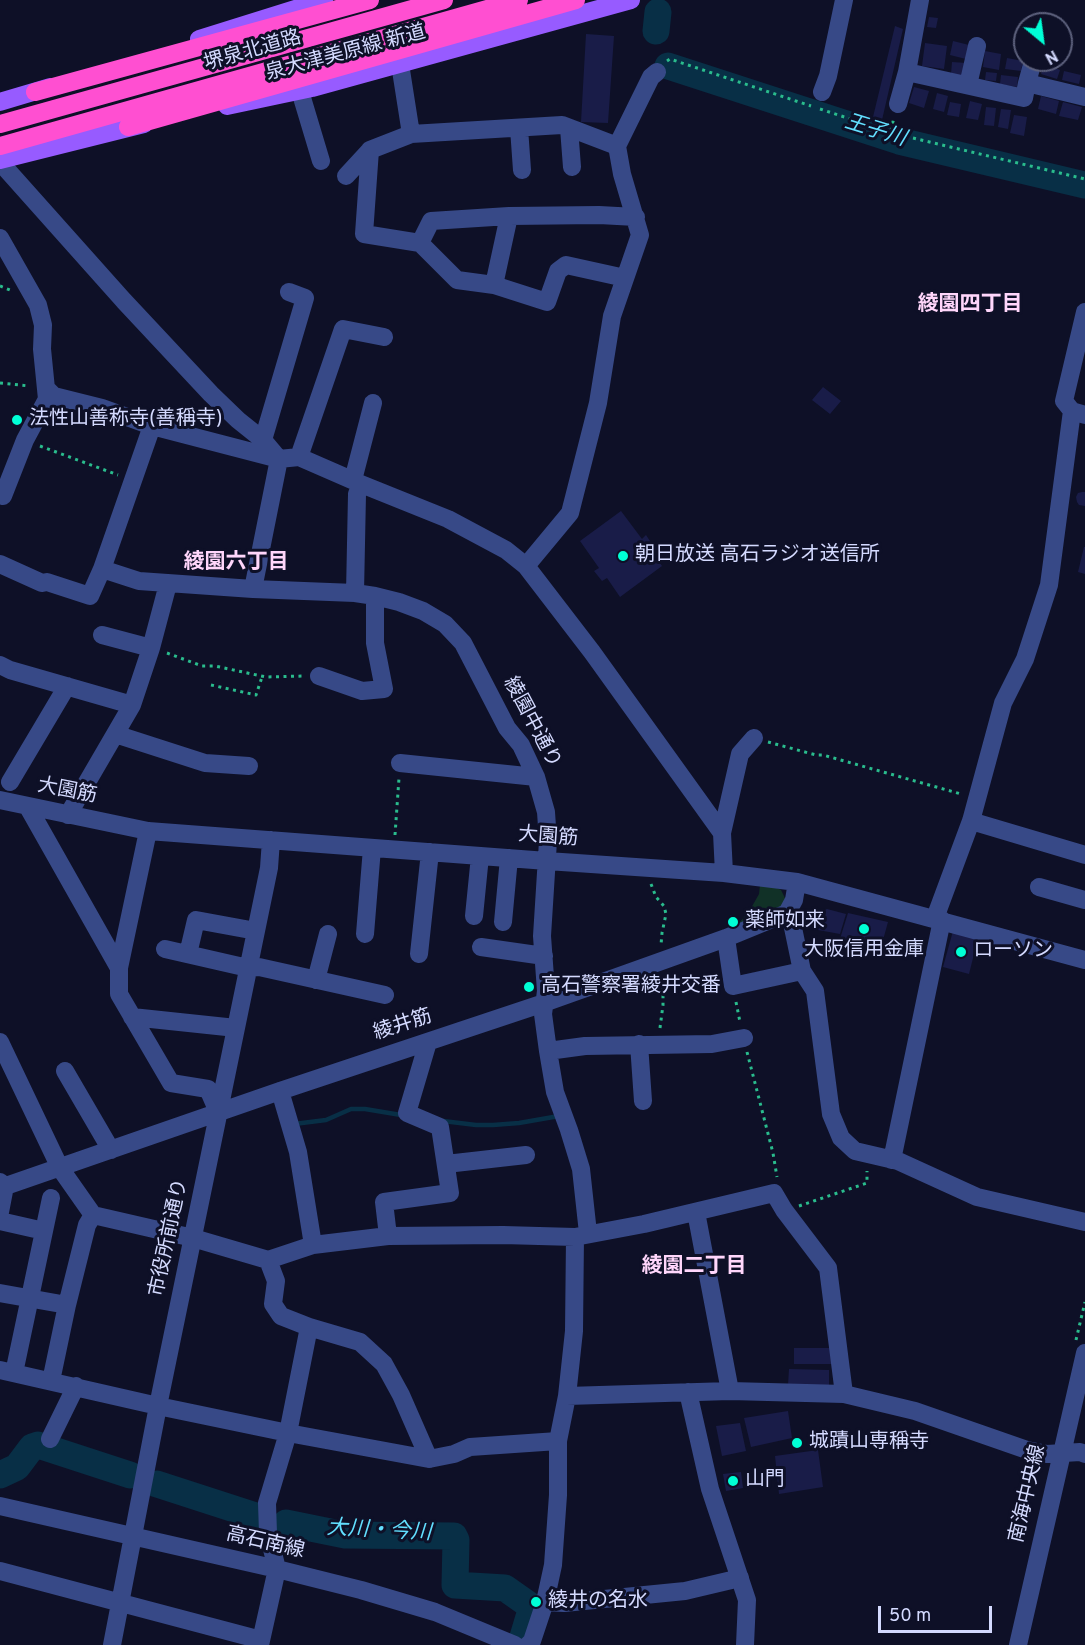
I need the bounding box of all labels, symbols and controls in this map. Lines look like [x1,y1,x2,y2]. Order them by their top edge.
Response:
north arrow [1013,12,1073,72]
street label: 泉大津美原線 新道 [263,21,429,87]
street label: 堺泉北道路 [202,27,304,77]
text: N [1041,44,1061,68]
water label: 王子川 [841,111,909,153]
district label: 綾園四丁目 [918,293,1022,319]
place label: 法性山善称寺(善稱寺) [29,408,223,432]
marker: 法性山善称寺(善稱寺) [10,413,24,427]
place label: 朝日放送 高石ラジオ送信所 [635,544,880,568]
marker: 朝日放送 高石ラジオ送信所 [616,549,630,563]
district label: 綾園六丁目 [184,551,288,577]
street label: 綾園中通り [497,673,565,773]
street label: 大園筋 [35,774,99,810]
street label: 大園筋 [517,824,579,852]
place label: 薬師如来 [745,910,825,934]
marker: 薬師如来 [726,915,740,929]
marker: 大阪信用金庫 [857,922,871,936]
place label: 大阪信用金庫 [804,939,924,963]
place label: ローソン [973,940,1053,964]
marker: ローソン [954,945,968,959]
place label: 高石警察署綾井交番 [541,975,721,999]
marker: 高石警察署綾井交番 [522,980,536,994]
street label: 綾井筋 [371,1005,435,1047]
street label: 市役所前通り [146,1177,194,1299]
district label: 綾園二丁目 [642,1255,746,1281]
place label: 城蹟山専稱寺 [809,1431,929,1455]
marker: 城蹟山専稱寺 [790,1436,804,1450]
street label: 南海中央線 [1006,1443,1052,1545]
place label: 山門 [745,1469,785,1493]
marker: 山門 [726,1474,740,1488]
water label: 大川・今川 [326,1517,432,1547]
street label: 高石南線 [223,1523,307,1565]
place label: 綾井の名水 [548,1590,648,1614]
scale bar [881,1594,995,1632]
marker: 綾井の名水 [529,1595,543,1609]
text: 50 m [889,1605,931,1628]

